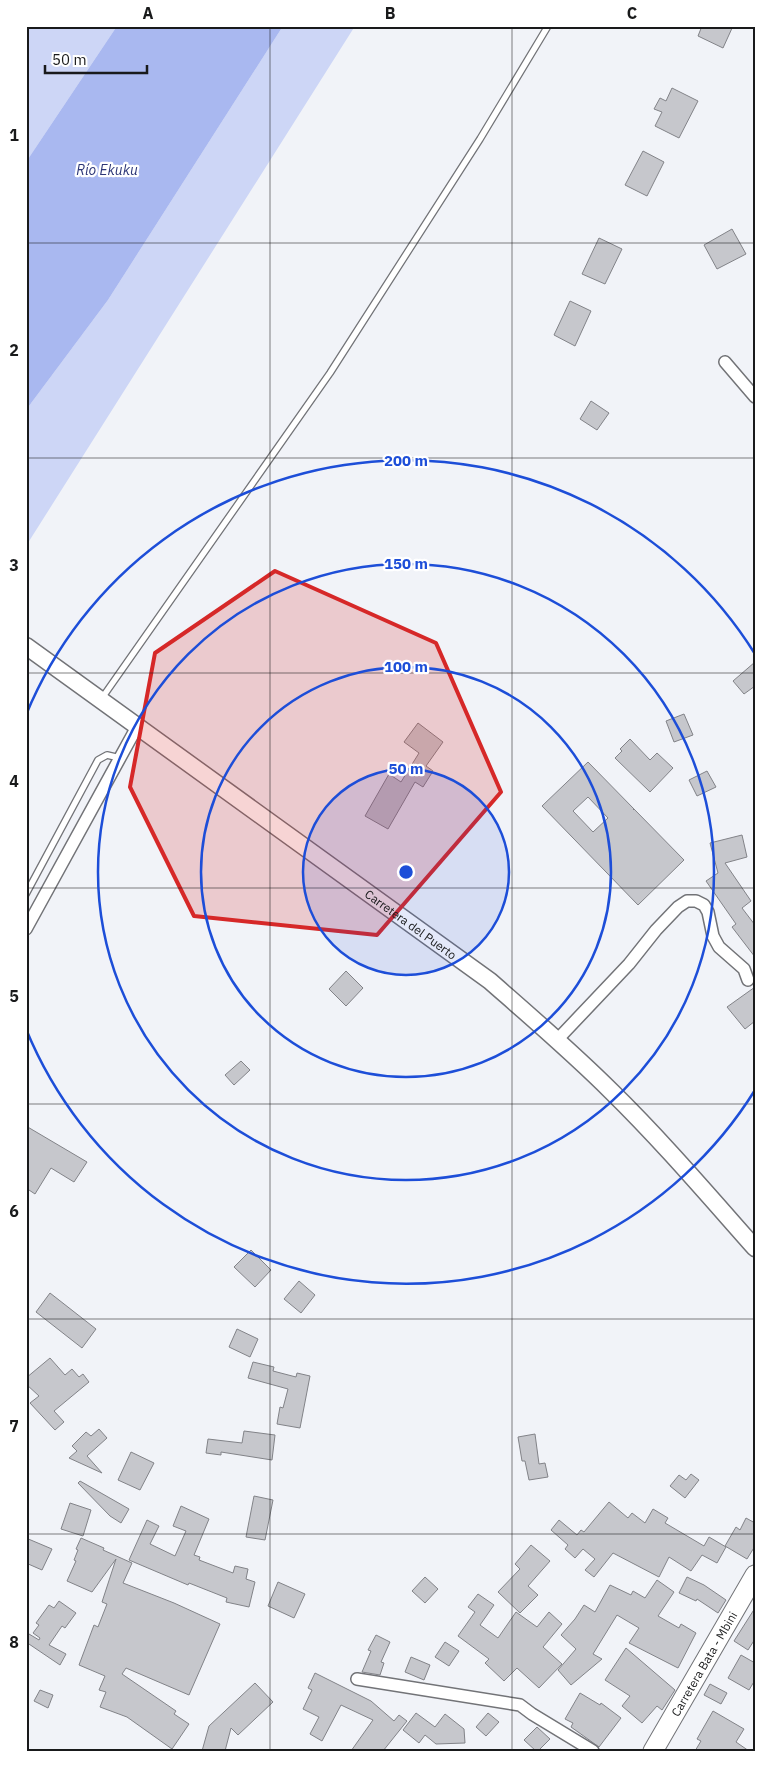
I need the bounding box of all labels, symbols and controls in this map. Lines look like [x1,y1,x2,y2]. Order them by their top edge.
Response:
text: A [143,3,154,23]
text: B [385,3,396,23]
text: C [627,3,637,23]
scale bar [45,42,148,74]
text: 50 m [52,50,87,69]
text: 1 [9,125,19,145]
water label: Río Ekuku [76,161,138,179]
text: 2 [9,340,19,360]
text: 200 m [384,451,428,470]
text: 150 m [384,554,428,573]
text: 3 [9,555,19,575]
text: 100 m [384,657,428,676]
text: 50 m [389,759,423,778]
text: 4 [9,771,19,791]
centre of rings [397,863,415,881]
street label: Carretera del Puerto [362,886,460,962]
text: 5 [9,986,19,1006]
text: 6 [9,1201,19,1221]
text: 7 [9,1416,19,1436]
street label: Carretera Bata - Mbini [667,1609,740,1719]
text: 8 [9,1632,19,1652]

